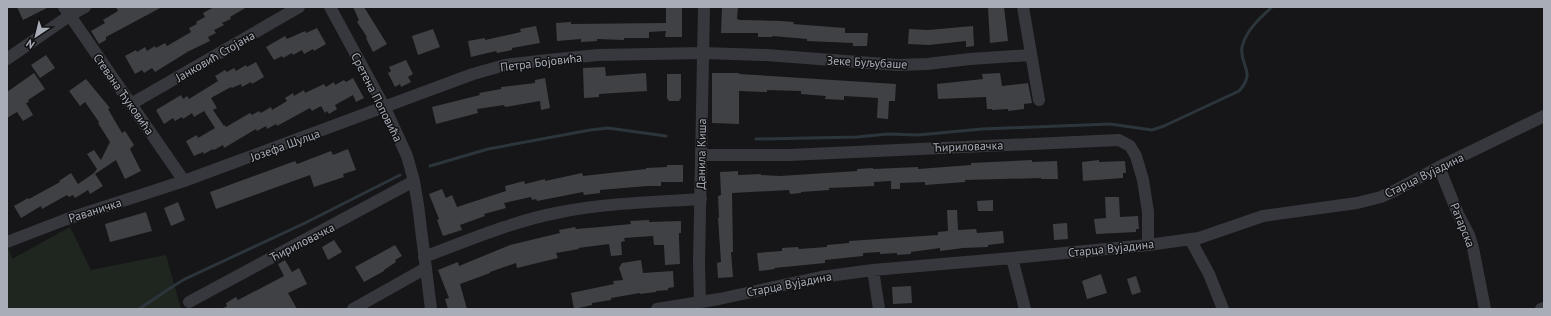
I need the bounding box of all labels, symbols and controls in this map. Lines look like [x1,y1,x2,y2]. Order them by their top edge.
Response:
north arrow [16,16,56,56]
street label: Јанковић Стојана [172,27,257,85]
text: N [23,36,37,52]
street label: Сретена Поповића [348,50,406,144]
street label: Петра Бојовића [499,50,583,74]
street label: Стевана Ћуковића [90,51,158,138]
street label: Зеке Буљубаше [826,52,908,72]
street label: Данила Киша [693,118,709,190]
street label: Јозефа Шулца [247,125,322,165]
street label: Ћириловачка [932,137,1004,155]
street label: Старца Вујадина [1382,149,1466,201]
street label: Раваничка [67,194,123,226]
street label: Ратарска [1447,201,1479,249]
street label: Ћириловачка [267,219,337,265]
street label: Старца Вујадина [1067,236,1155,260]
street label: Старца Вујадина [745,268,833,300]

